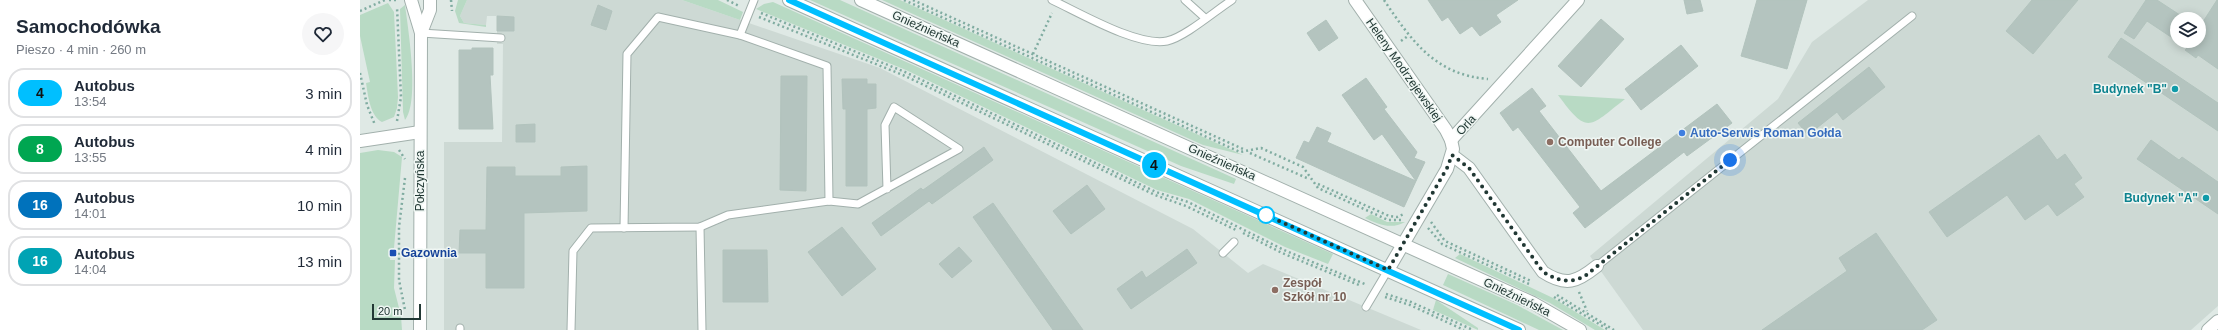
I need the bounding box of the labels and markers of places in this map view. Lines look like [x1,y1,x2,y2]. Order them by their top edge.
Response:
place label: Budynek "B" [2093,82,2167,96]
marker: Budynek "B" [2170,84,2180,94]
place label: Auto-Serwis Roman Gołda [1690,126,1842,140]
marker: Auto-Serwis Roman Gołda [1677,128,1687,138]
place label: Computer College [1558,135,1662,149]
marker: Computer College [1545,137,1555,147]
place label: Budynek "A" [2124,191,2198,205]
marker: Budynek "A" [2201,193,2211,203]
unlabelled marker [1257,206,1275,224]
place label: Gazownia [401,246,457,260]
marker: Gazownia [388,248,398,258]
place label: Zespół Szkół nr 10 [1283,276,1347,304]
marker: Zespół Szkół nr 10 [1270,285,1280,295]

